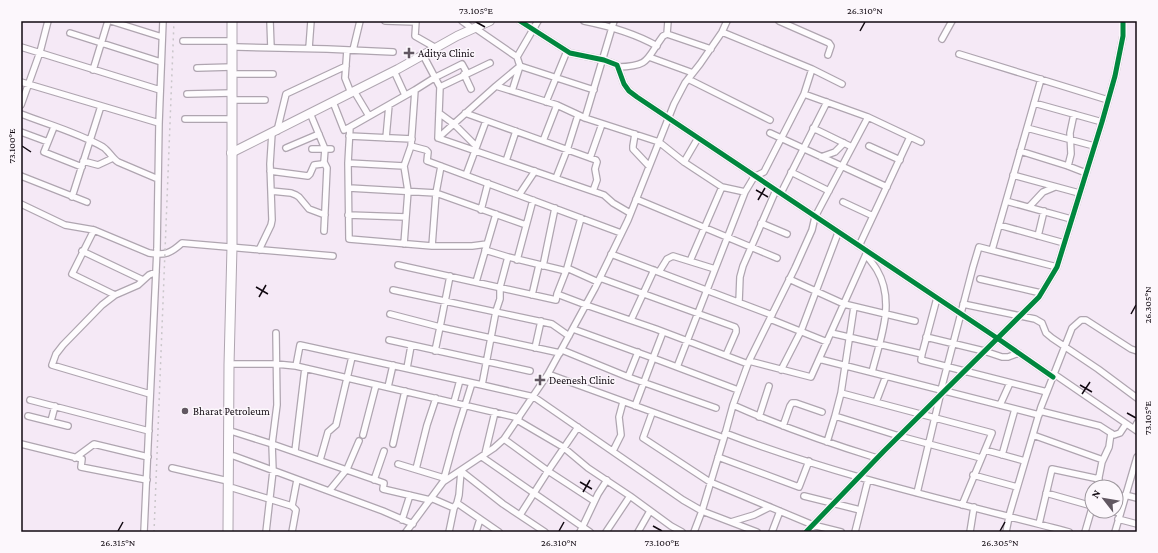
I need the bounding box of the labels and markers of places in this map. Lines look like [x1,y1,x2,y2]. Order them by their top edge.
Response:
marker: Aditya Clinic [403,47,415,59]
place label: Aditya Clinic [418,47,475,60]
marker: Deenesh Clinic [534,374,546,386]
place label: Deenesh Clinic [549,374,615,386]
place label: Bharat Petroleum [193,405,270,417]
marker: Bharat Petroleum [180,406,190,416]

